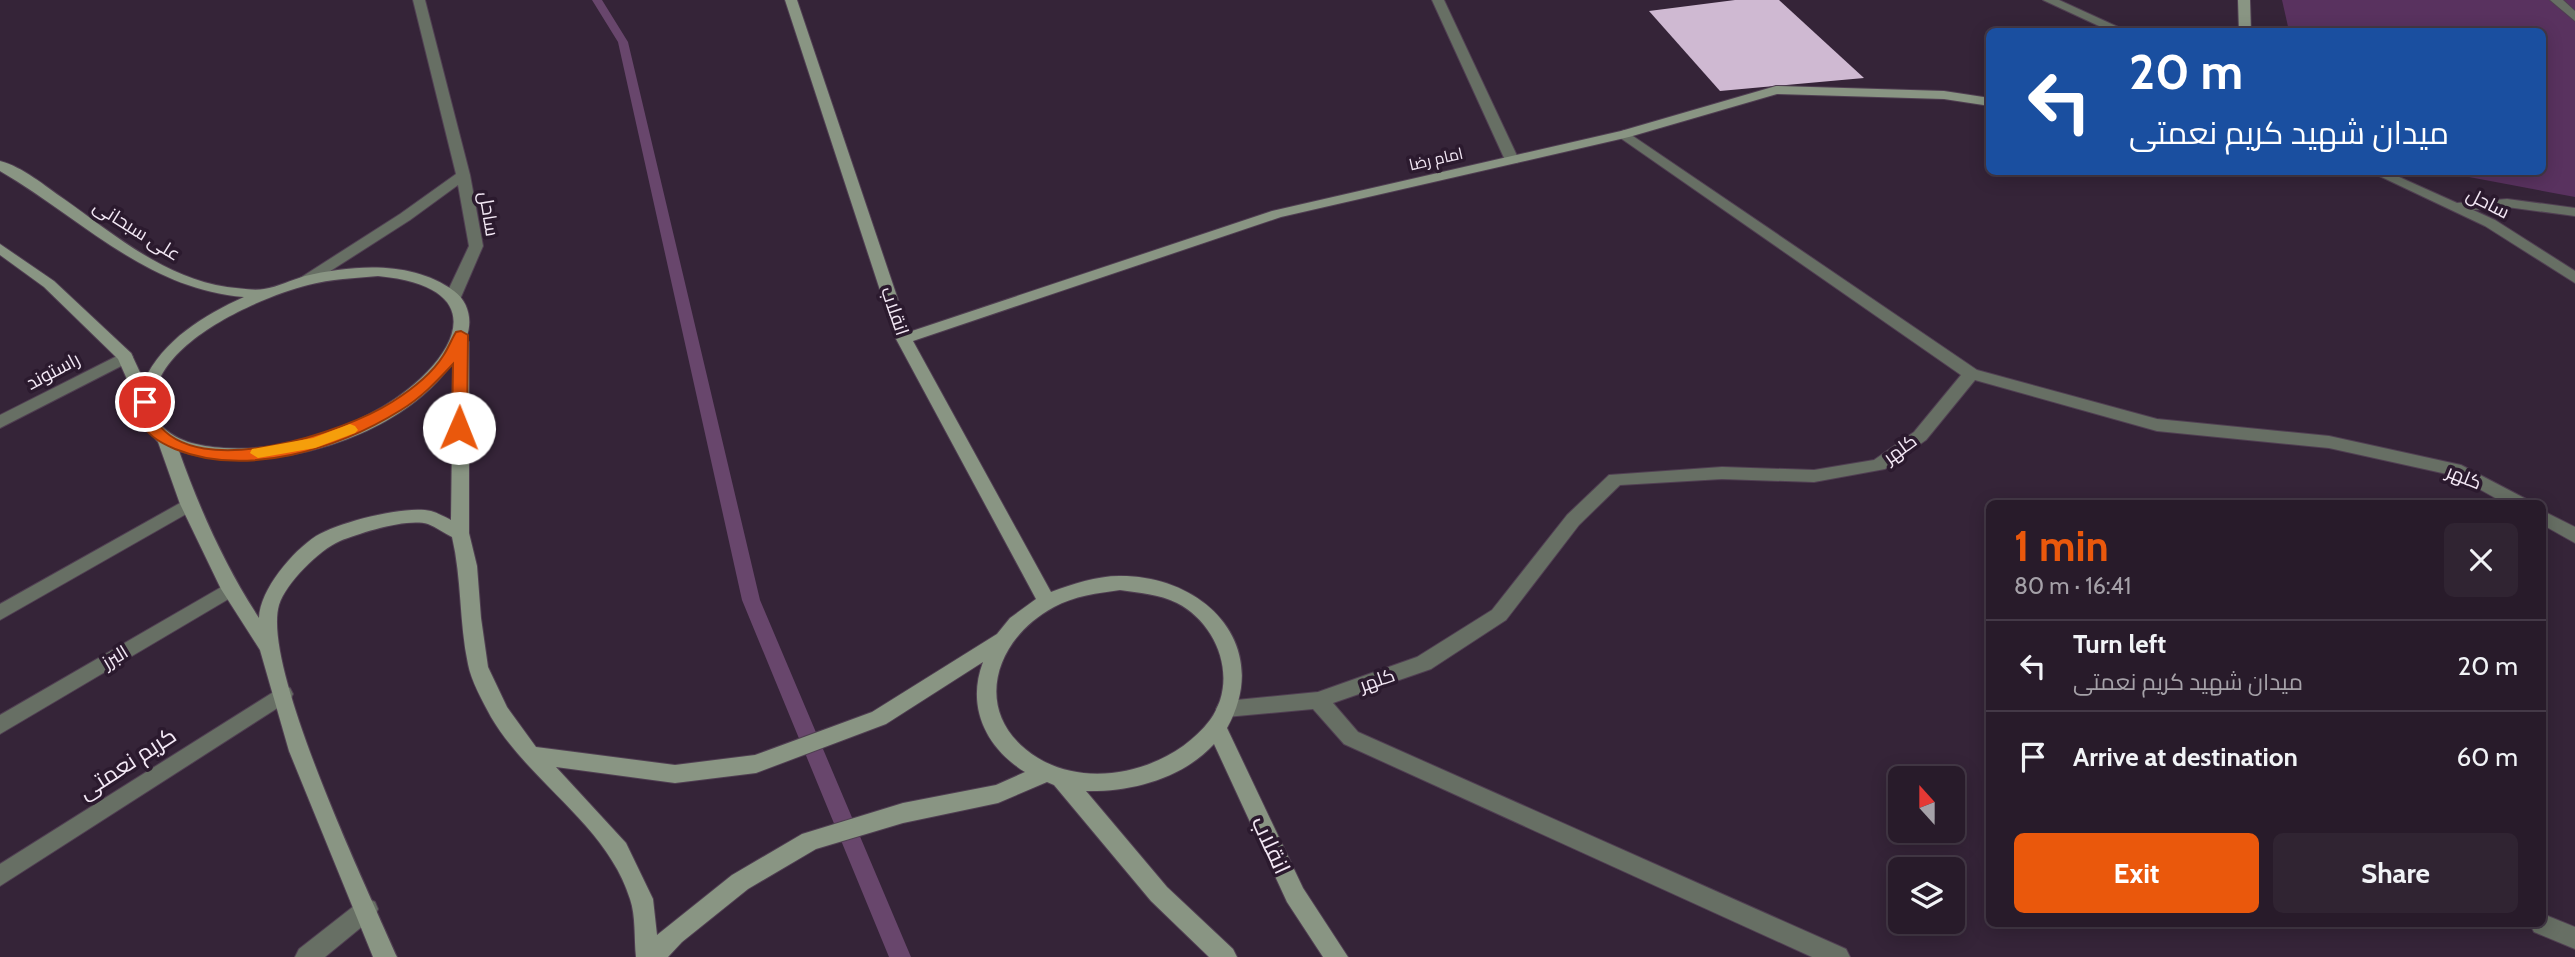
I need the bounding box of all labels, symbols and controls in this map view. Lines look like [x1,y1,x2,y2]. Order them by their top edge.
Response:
text: 20 m [2129,42,2243,101]
icon: left [2014,56,2105,147]
text: میدان شهید کریم نعمتی [2129,113,2449,152]
street label: امام رضا [1407,144,1465,176]
street label: ساحل [2463,183,2513,223]
street label: ساحل [474,190,504,238]
street label: علی سبحانی [89,194,185,266]
street label: انقلاب [876,284,914,338]
street label: راستوند [22,347,84,395]
pin [115,372,175,432]
icon: arrive [126,383,164,421]
position arrow [422,391,496,465]
street label: کلهر [1878,429,1921,469]
street label: کلهر [2442,459,2485,494]
text: 1 min [2014,520,2109,572]
button: close [2444,523,2518,597]
text: 80 m · 16:41 [2014,572,2131,600]
text: Turn left [2073,628,2166,660]
street label: البرز [97,640,132,674]
icon: left [2014,647,2052,685]
text: 20 m [2458,650,2518,682]
street label: کلهر [1355,663,1398,697]
text: میدان شهید کریم نعمتی [2073,668,2303,696]
street label: کریم نعمتی [73,721,182,807]
icon: arrive [2014,738,2052,776]
text: Arrive at destination [2073,741,2298,773]
text: 60 m [2456,741,2518,773]
north arrow [1888,766,1965,844]
map controls [1888,766,1965,934]
street label: انقلاب [1245,812,1297,878]
button: Exit [2014,833,2259,913]
button: Share [2273,833,2518,913]
button: layers [1888,857,1965,934]

